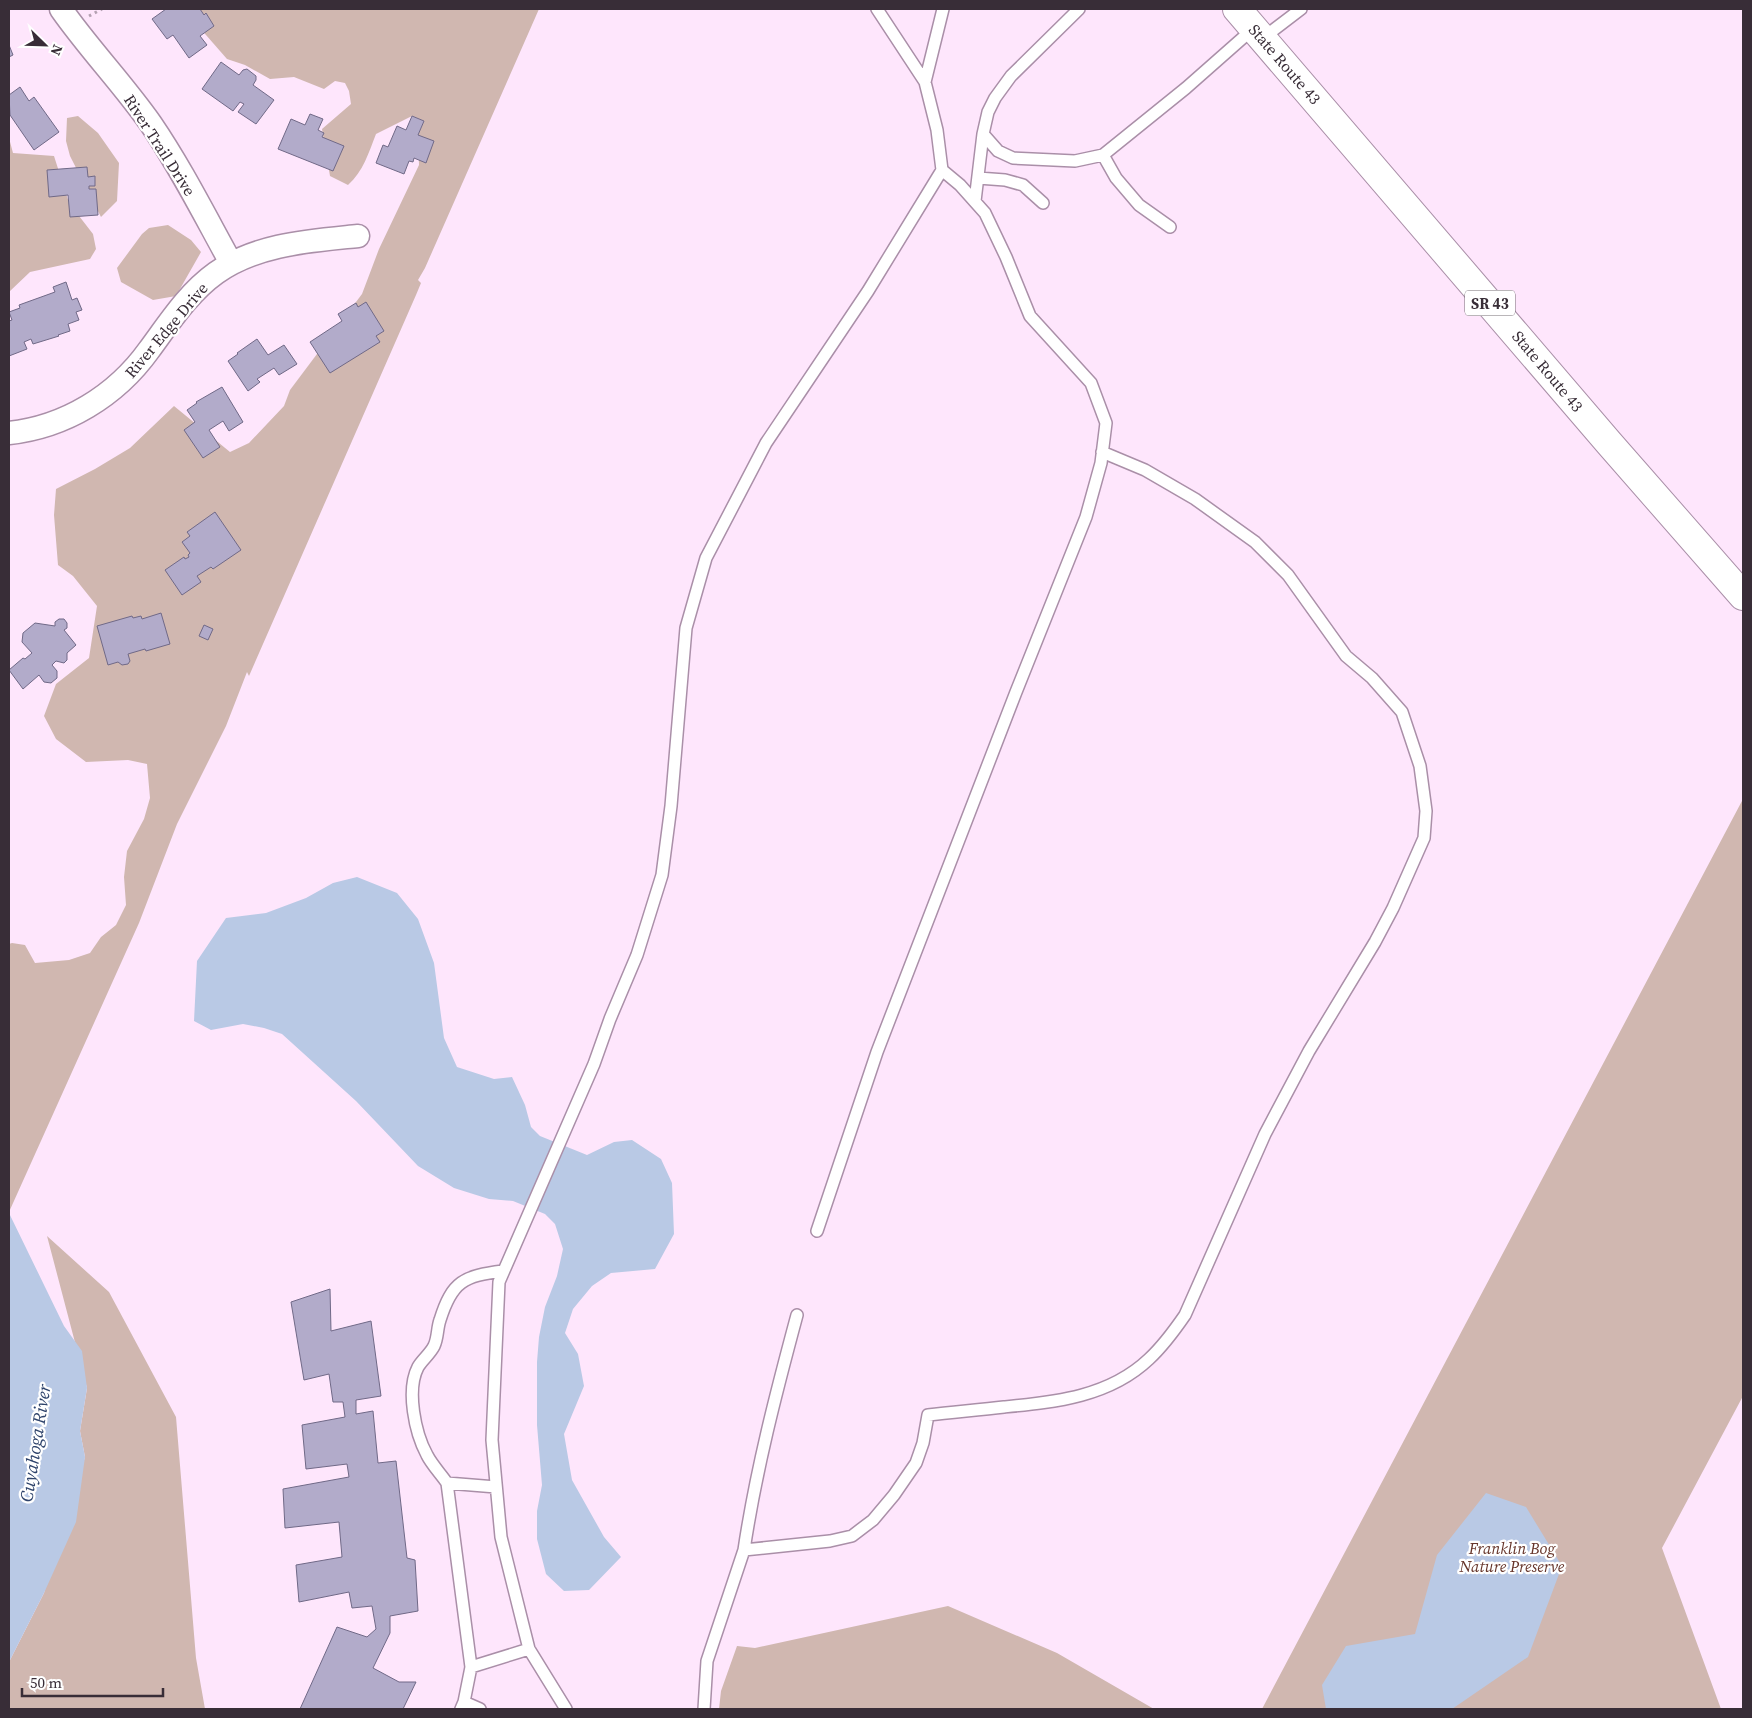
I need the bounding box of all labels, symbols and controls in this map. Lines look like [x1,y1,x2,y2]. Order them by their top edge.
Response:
street label: State Route 43 [1244,19,1326,109]
north arrow [20,20,70,70]
text: N [46,41,68,59]
street label: River Trail Drive [119,90,201,200]
street label: River Edge Drive [119,278,213,382]
road number: SR 43 [1465,290,1515,316]
street label: State Route 43 [1508,326,1588,416]
water label: Cuyahoga River [13,1382,57,1504]
park label: Franklin Bog Nature Preserve [1459,1537,1565,1577]
scale bar [22,1666,164,1698]
text: 50 m [30,1672,62,1693]

